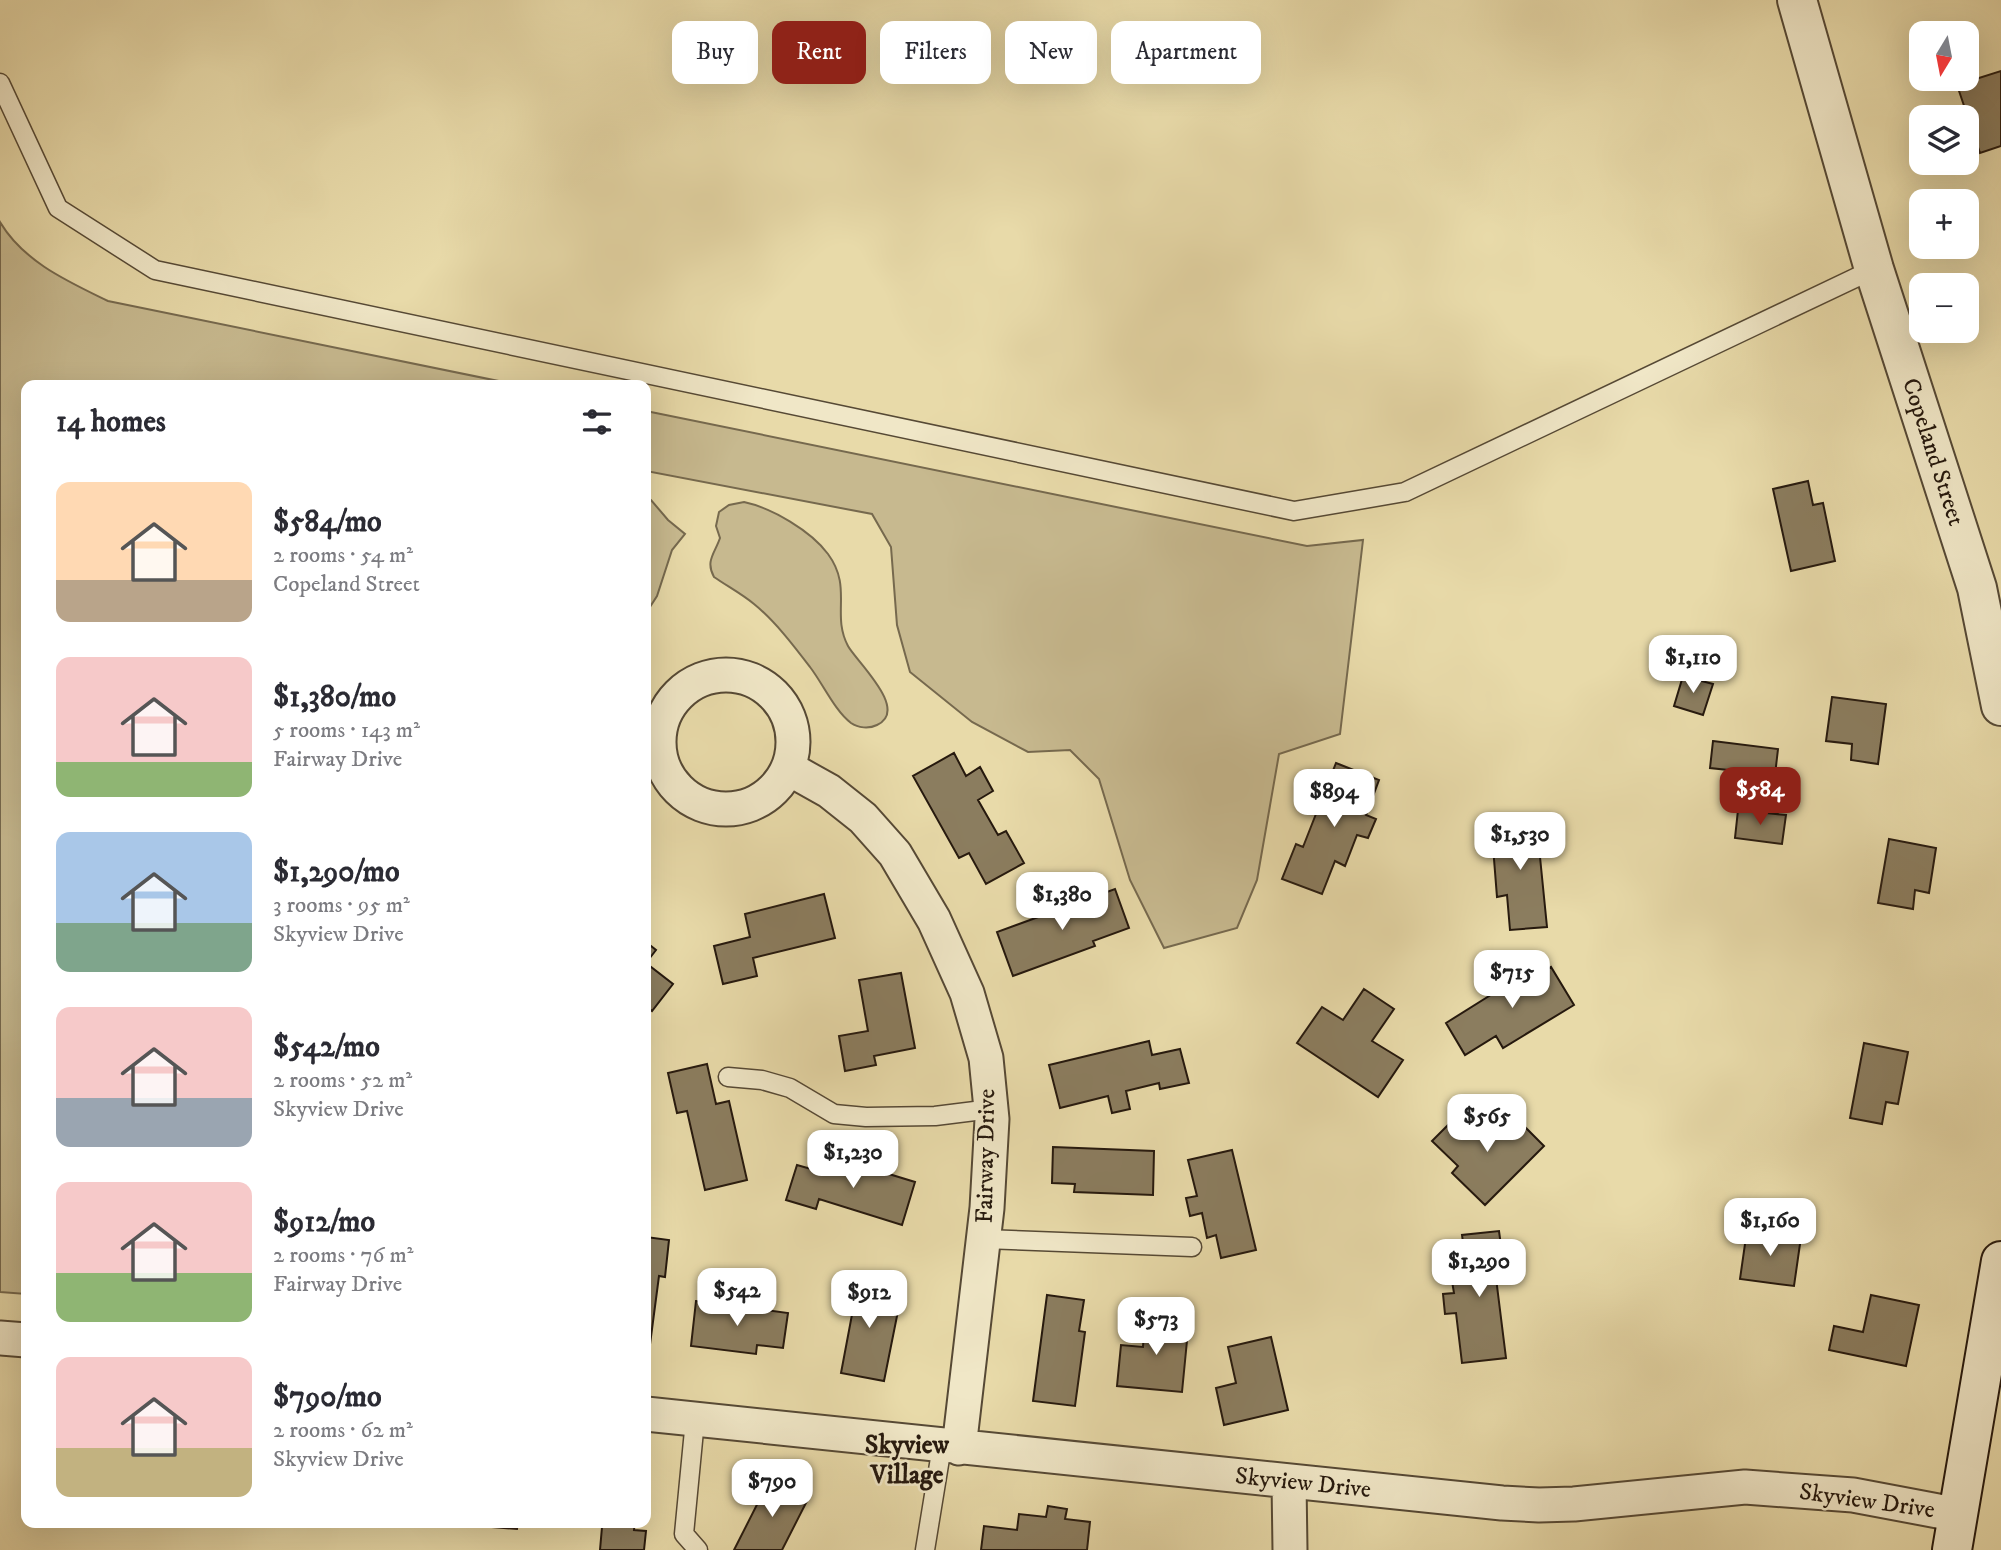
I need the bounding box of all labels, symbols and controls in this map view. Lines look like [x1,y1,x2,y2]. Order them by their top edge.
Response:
chip: Buy [672,21,758,84]
chip: Rent [772,21,866,84]
chip: Filters [880,21,991,84]
chip: New [1005,21,1097,84]
chip: Apartment [1111,21,1261,84]
north arrow [1909,21,1979,91]
map controls [1909,21,1979,343]
button: layers [1909,105,1979,175]
button: + [1909,189,1979,259]
button: − [1909,273,1979,343]
street label: Copeland Street [1895,374,1971,530]
icon: filters [578,403,616,441]
text: 14 homes [56,404,166,441]
text: $584/mo [273,504,382,541]
icon: home [112,510,196,594]
text: 2 rooms · 54 m² [273,541,413,570]
text: Copeland Street [273,570,420,599]
pin: $1,110 [1636,636,1750,695]
text: $1,110 [1665,643,1721,672]
text: $1,380/mo [273,679,396,716]
icon: home [112,685,196,769]
text: 5 rooms · 143 m² [273,716,420,745]
text: Fairway Drive [273,745,402,774]
pin: $584 [1719,768,1801,827]
pin: $894 [1293,770,1375,829]
text: $584 [1736,775,1784,804]
text: $894 [1310,777,1358,806]
pin: $1,530 [1463,812,1577,872]
text: $1,530 [1490,820,1550,849]
text: $1,290/mo [273,854,400,891]
icon: home [112,860,196,944]
pin: $1,380 [1005,872,1119,932]
text: $1,380 [1032,880,1092,909]
text: 3 rooms · 95 m² [273,891,410,920]
text: Skyview Drive [273,920,404,949]
pin: $715 [1471,950,1553,1010]
text: $715 [1490,958,1534,987]
text: $542/mo [273,1029,380,1066]
icon: home [112,1035,196,1119]
text: 2 rooms · 52 m² [273,1066,412,1095]
street label: Fairway Drive [970,1088,1002,1224]
pin: $565 [1446,1094,1528,1154]
text: Skyview Drive [273,1095,404,1124]
text: $565 [1463,1102,1511,1131]
pin: $1,230 [796,1130,910,1190]
text: $1,230 [823,1138,883,1167]
pin: $1,160 [1713,1198,1827,1258]
text: $912/mo [273,1204,375,1241]
text: $1,160 [1740,1206,1800,1235]
icon: home [112,1210,196,1294]
pin: $1,290 [1422,1240,1536,1299]
text: 2 rooms · 76 m² [273,1241,413,1270]
text: $1,290 [1448,1247,1510,1276]
pin: $542 [696,1268,778,1328]
text: Fairway Drive [273,1270,402,1299]
pin: $912 [828,1270,910,1330]
text: $542 [713,1276,761,1305]
text: $912 [847,1278,891,1307]
pin: $573 [1115,1298,1197,1357]
text: $573 [1134,1305,1178,1334]
text: $790/mo [273,1379,381,1416]
icon: home [112,1385,196,1469]
text: 2 rooms · 62 m² [273,1416,413,1445]
district label: Skyview Village [865,1429,950,1492]
text: Skyview Drive [273,1445,404,1474]
pin: $790 [731,1460,813,1519]
street label: Skyview Drive [1234,1461,1372,1505]
text: $790 [748,1467,796,1496]
street label: Skyview Drive [1797,1477,1937,1525]

